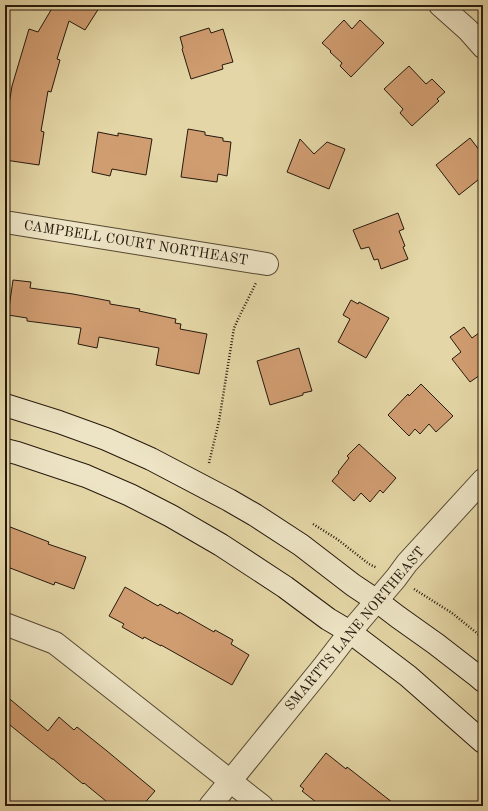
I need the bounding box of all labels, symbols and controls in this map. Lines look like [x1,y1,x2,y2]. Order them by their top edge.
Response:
street label: CAMPBELL COURT NORTHEAST [23,218,249,268]
street label: SMARTTS LANE NORTHEAST [283,545,427,713]

